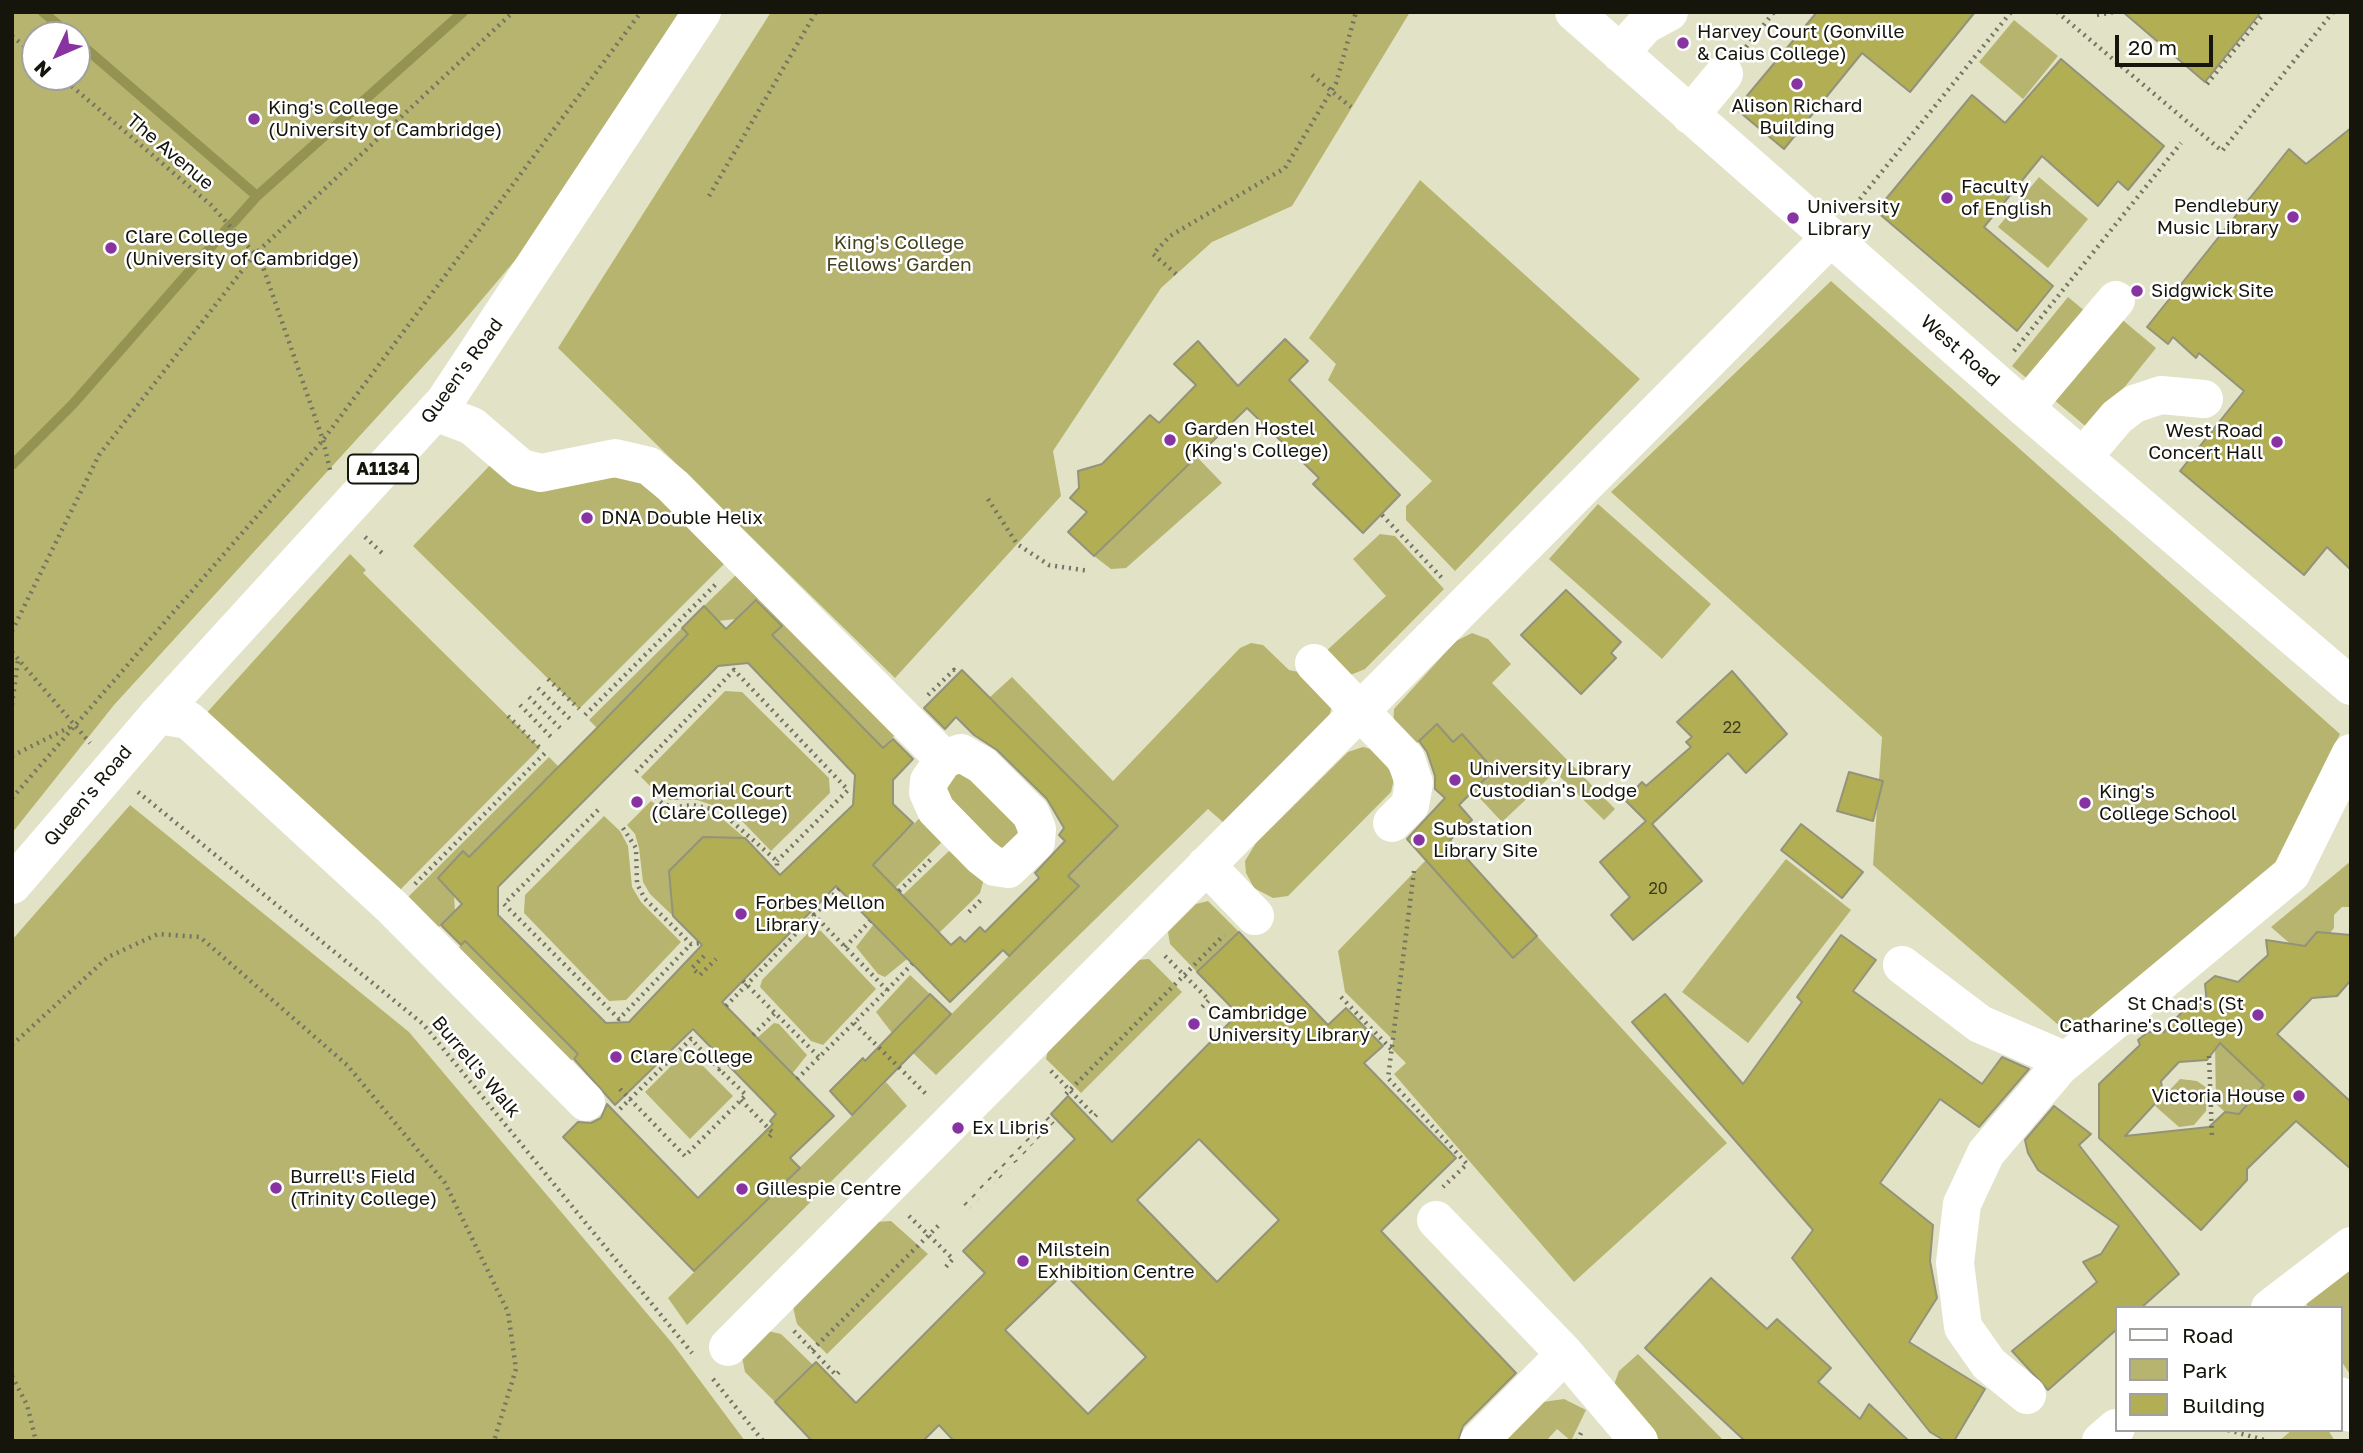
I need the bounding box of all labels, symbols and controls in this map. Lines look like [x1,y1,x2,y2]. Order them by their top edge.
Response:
north arrow [21,21,91,91]
place label: Harvey Court (Gonville & Caius College) [1697,21,1904,65]
scale bar [2118,21,2216,65]
text: 20 m [2128,34,2177,60]
marker: Harvey Court (Gonville & Caius College) [1675,35,1691,51]
text: N [29,56,55,83]
marker: Alison Richard Building [1789,76,1805,92]
place label: Alison Richard Building [1731,95,1863,139]
place label: King's College (University of Cambridge) [268,97,502,141]
street label: The Avenue [122,109,218,195]
marker: King's College (University of Cambridge) [246,111,262,127]
place label: Faculty of English [1961,176,2052,220]
marker: Faculty of English [1939,190,1955,206]
place label: Pendlebury Music Library [2157,195,2279,239]
place label: University Library [1807,196,1900,240]
marker: Pendlebury Music Library [2285,209,2301,225]
marker: University Library [1785,210,1801,226]
place label: Clare College (University of Cambridge) [125,226,359,270]
park label: King's College Fellows' Garden [826,232,972,276]
marker: Clare College (University of Cambridge) [103,240,119,256]
place label: Sidgwick Site [2151,280,2274,302]
marker: Sidgwick Site [2129,283,2145,299]
street label: West Road [1916,310,2004,392]
street label: Queen's Road [416,314,508,428]
place label: Garden Hostel (King's College) [1184,418,1329,462]
place label: West Road Concert Hall [2148,420,2263,464]
marker: Garden Hostel (King's College) [1162,432,1178,448]
marker: West Road Concert Hall [2269,434,2285,450]
road number: A1134 [348,454,418,484]
place label: DNA Double Helix [601,507,763,529]
marker: DNA Double Helix [579,510,595,526]
house number: 22 [1723,718,1741,738]
street label: Queen's Road [39,741,137,851]
place label: University Library Custodian's Lodge [1469,758,1637,802]
marker: University Library Custodian's Lodge [1447,772,1463,788]
place label: Memorial Court (Clare College) [651,780,792,824]
place label: King's College School [2099,781,2237,825]
marker: Memorial Court (Clare College) [629,794,645,810]
marker: King's College School [2077,795,2093,811]
place label: Substation Library Site [1433,818,1538,862]
marker: Substation Library Site [1411,832,1427,848]
house number: 20 [1648,879,1668,899]
place label: Forbes Mellon Library [755,892,885,936]
marker: Forbes Mellon Library [733,906,749,922]
place label: St Chad's (St Catharine's College) [2059,993,2244,1037]
place label: Cambridge University Library [1208,1002,1370,1046]
marker: St Chad's (St Catharine's College) [2250,1007,2266,1023]
street label: Burrell's Walk [427,1012,525,1122]
marker: Cambridge University Library [1186,1016,1202,1032]
place label: Clare College [630,1046,753,1068]
marker: Clare College [608,1049,624,1065]
place label: Victoria House [2151,1085,2285,1107]
marker: Victoria House [2291,1088,2307,1104]
place label: Ex Libris [972,1117,1049,1139]
marker: Ex Libris [950,1120,966,1136]
place label: Burrell's Field (Trinity College) [290,1166,437,1210]
place label: Gillespie Centre [756,1178,901,1200]
marker: Burrell's Field (Trinity College) [268,1180,284,1196]
marker: Gillespie Centre [734,1181,750,1197]
place label: Milstein Exhibition Centre [1037,1239,1194,1283]
marker: Milstein Exhibition Centre [1015,1253,1031,1269]
legend [2114,1306,2342,1432]
text: Road [2182,1322,2233,1348]
text: Park [2182,1357,2227,1383]
text: Building [2182,1392,2265,1418]

